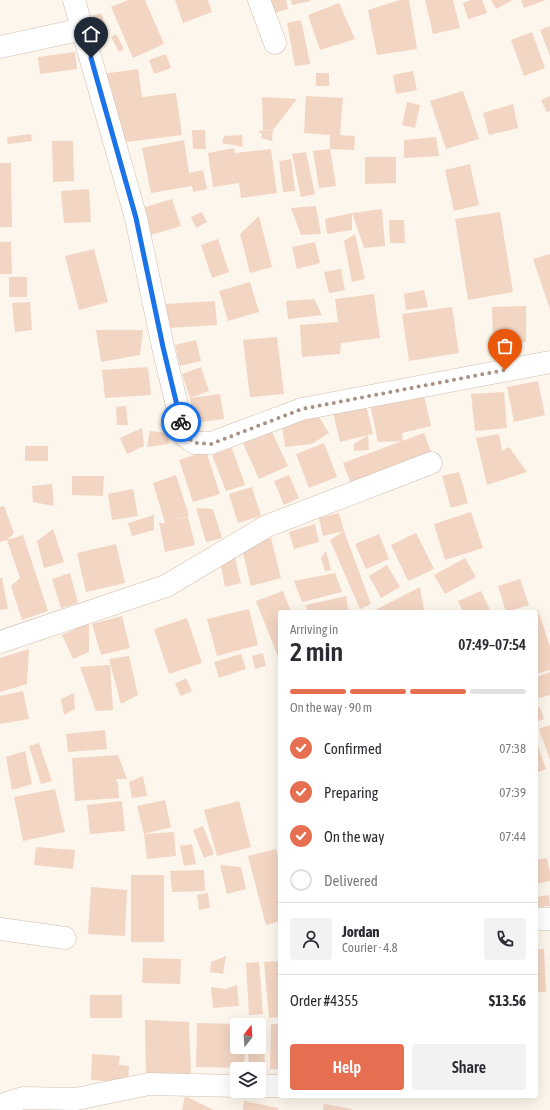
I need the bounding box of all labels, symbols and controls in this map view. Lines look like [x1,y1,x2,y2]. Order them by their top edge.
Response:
pin [74,17,108,58]
icon: home [80,23,102,45]
pin [488,329,522,370]
icon: bag [494,335,516,357]
courier [161,402,201,442]
icon: bike [170,411,192,433]
text: Arriving in [290,622,338,637]
text: 07:49–07:54 [458,636,526,653]
text: 2 min [290,637,343,667]
text: On the way · 90 m [290,700,372,715]
icon: check [290,737,312,759]
text: Confirmed [324,740,382,757]
text: 07:38 [499,741,526,756]
icon: check [290,781,312,803]
text: Preparing [324,784,378,801]
text: 07:39 [499,785,526,800]
icon: check [290,825,312,847]
text: On the way [324,828,385,845]
text: 07:44 [499,829,526,844]
text: Delivered [324,872,378,889]
button: person [290,918,332,960]
button: phone [484,918,526,960]
text: Jordan [342,923,380,940]
text: Courier · 4.8 [342,940,398,955]
text: Order #4355 [290,992,358,1009]
text: $13.56 [489,992,526,1009]
north arrow [230,1018,266,1054]
map controls [230,1018,266,1098]
button: Help [290,1044,404,1090]
button: Share [412,1044,526,1090]
button: layers [230,1062,266,1098]

